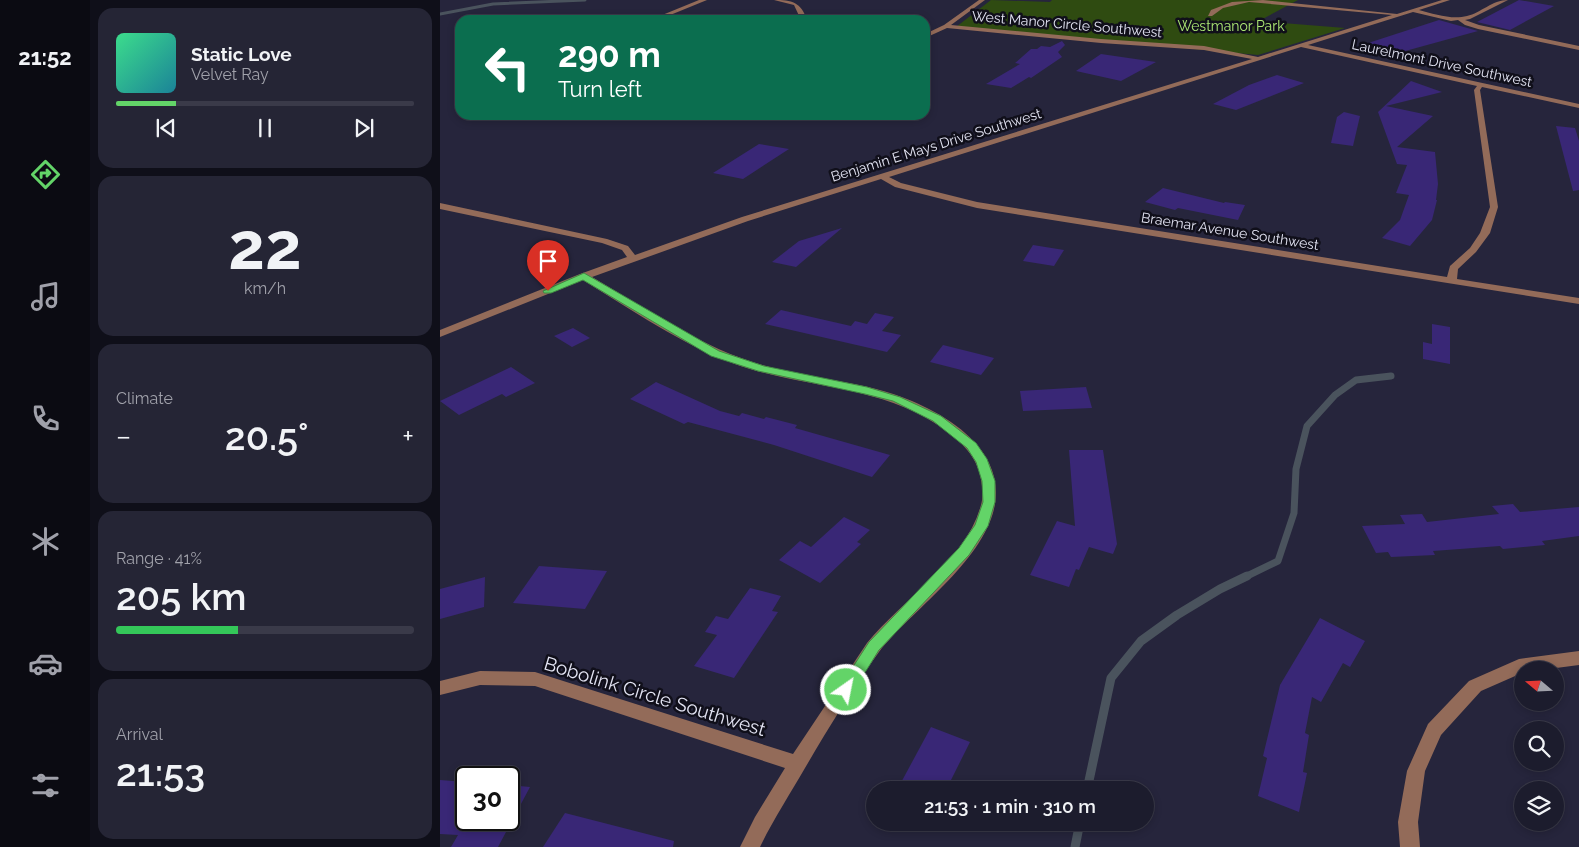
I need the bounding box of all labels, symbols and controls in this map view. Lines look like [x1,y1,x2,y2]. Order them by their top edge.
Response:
street label: West Manor Circle Southwest [971,8,1163,40]
park label: Westmanor Park [1177,18,1285,34]
text: 290 m [558,34,661,75]
icon: left [475,35,540,100]
street label: Laurelmont Drive Southwest [1350,36,1534,90]
text: Static Love [191,43,292,65]
text: 21:52 [18,44,72,70]
text: Velvet Ray [191,65,269,84]
text: Turn left [558,76,642,102]
street label: Benjamin E Mays Drive Southwest [829,105,1043,185]
icon: previous [152,114,180,142]
icon: pause [251,114,279,142]
icon: next [350,114,378,142]
icon: directions [28,157,63,192]
text: 22 [228,208,302,284]
street label: Braemar Avenue Southwest [1140,209,1320,253]
pin [527,240,569,291]
icon: arrive [534,247,562,275]
icon: music [28,279,63,314]
text: km/h [244,279,286,298]
text: Climate [116,389,173,408]
icon: phone [28,401,63,436]
text: 20.5° [225,414,309,459]
text: − [116,420,131,453]
text: + [402,420,414,453]
icon: climate [28,524,63,559]
text: Range · 41% [116,549,202,568]
text: 205 km [116,574,247,619]
icon: car [28,646,63,681]
street label: Bobolink Circle Southwest [542,652,769,740]
north arrow [1514,661,1564,711]
map controls [1514,661,1564,831]
position arrow [819,663,871,715]
button: search [1514,721,1564,771]
text: Arrival [116,725,163,744]
text: 21:53 [116,750,205,795]
speed limit sign: 30 [455,766,520,831]
icon: filters [28,768,63,803]
button: layers [1514,781,1564,831]
text: 21:53 · 1 min · 310 m [924,795,1096,817]

